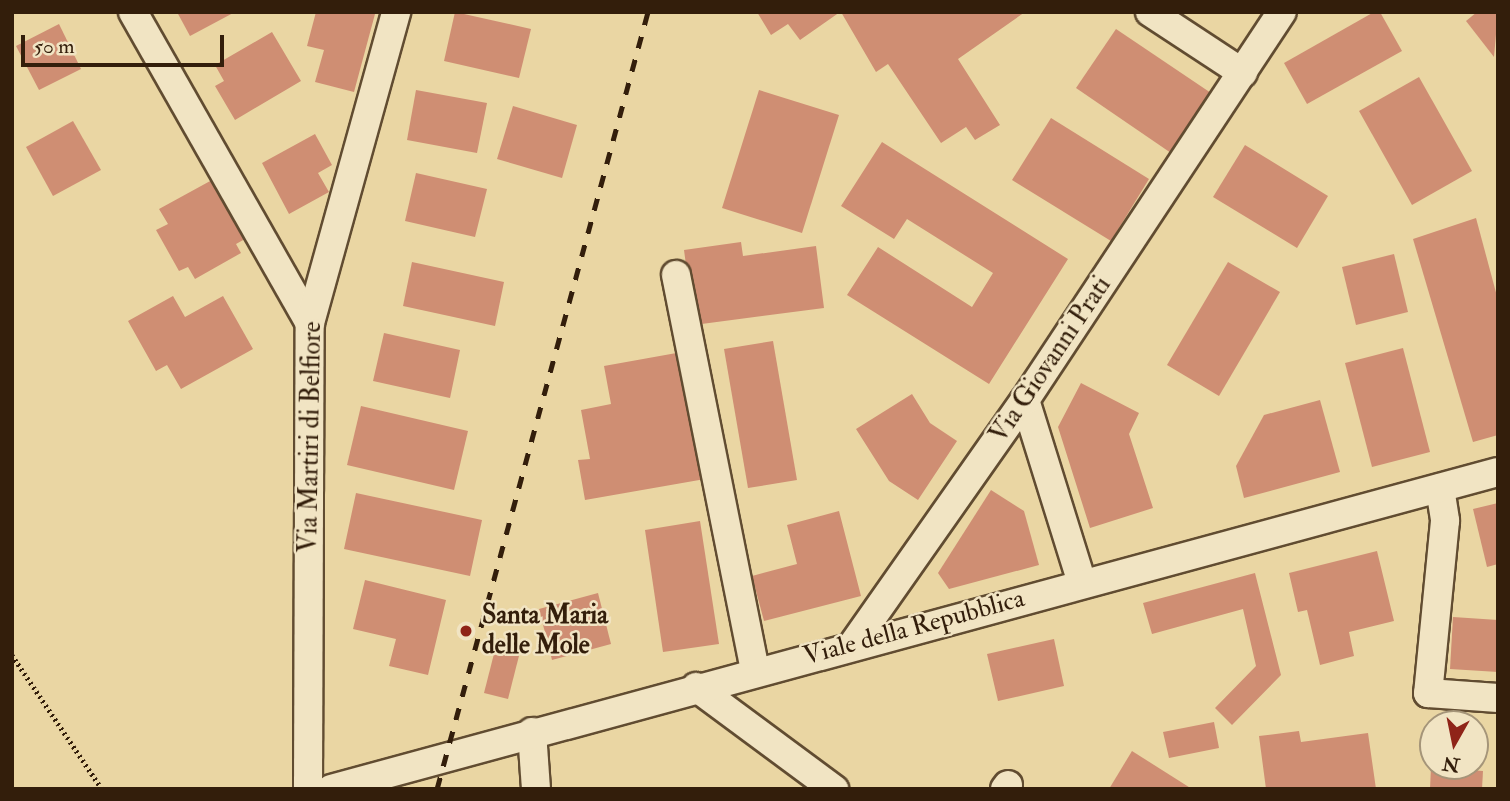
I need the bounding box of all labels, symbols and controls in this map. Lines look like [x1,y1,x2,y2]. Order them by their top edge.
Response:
scale bar [24,21,228,65]
text: 50 m [34,33,75,60]
street label: Via Giovanni Prati [984,271,1118,449]
street label: Via Martiri di Belfiore [293,321,329,553]
street label: Viale della Repubblica [800,583,1028,673]
place label: Santa Maria delle Mole [482,600,608,662]
marker: Santa Maria delle Mole [456,621,476,641]
north arrow [1419,710,1489,780]
text: N [1441,751,1461,777]

